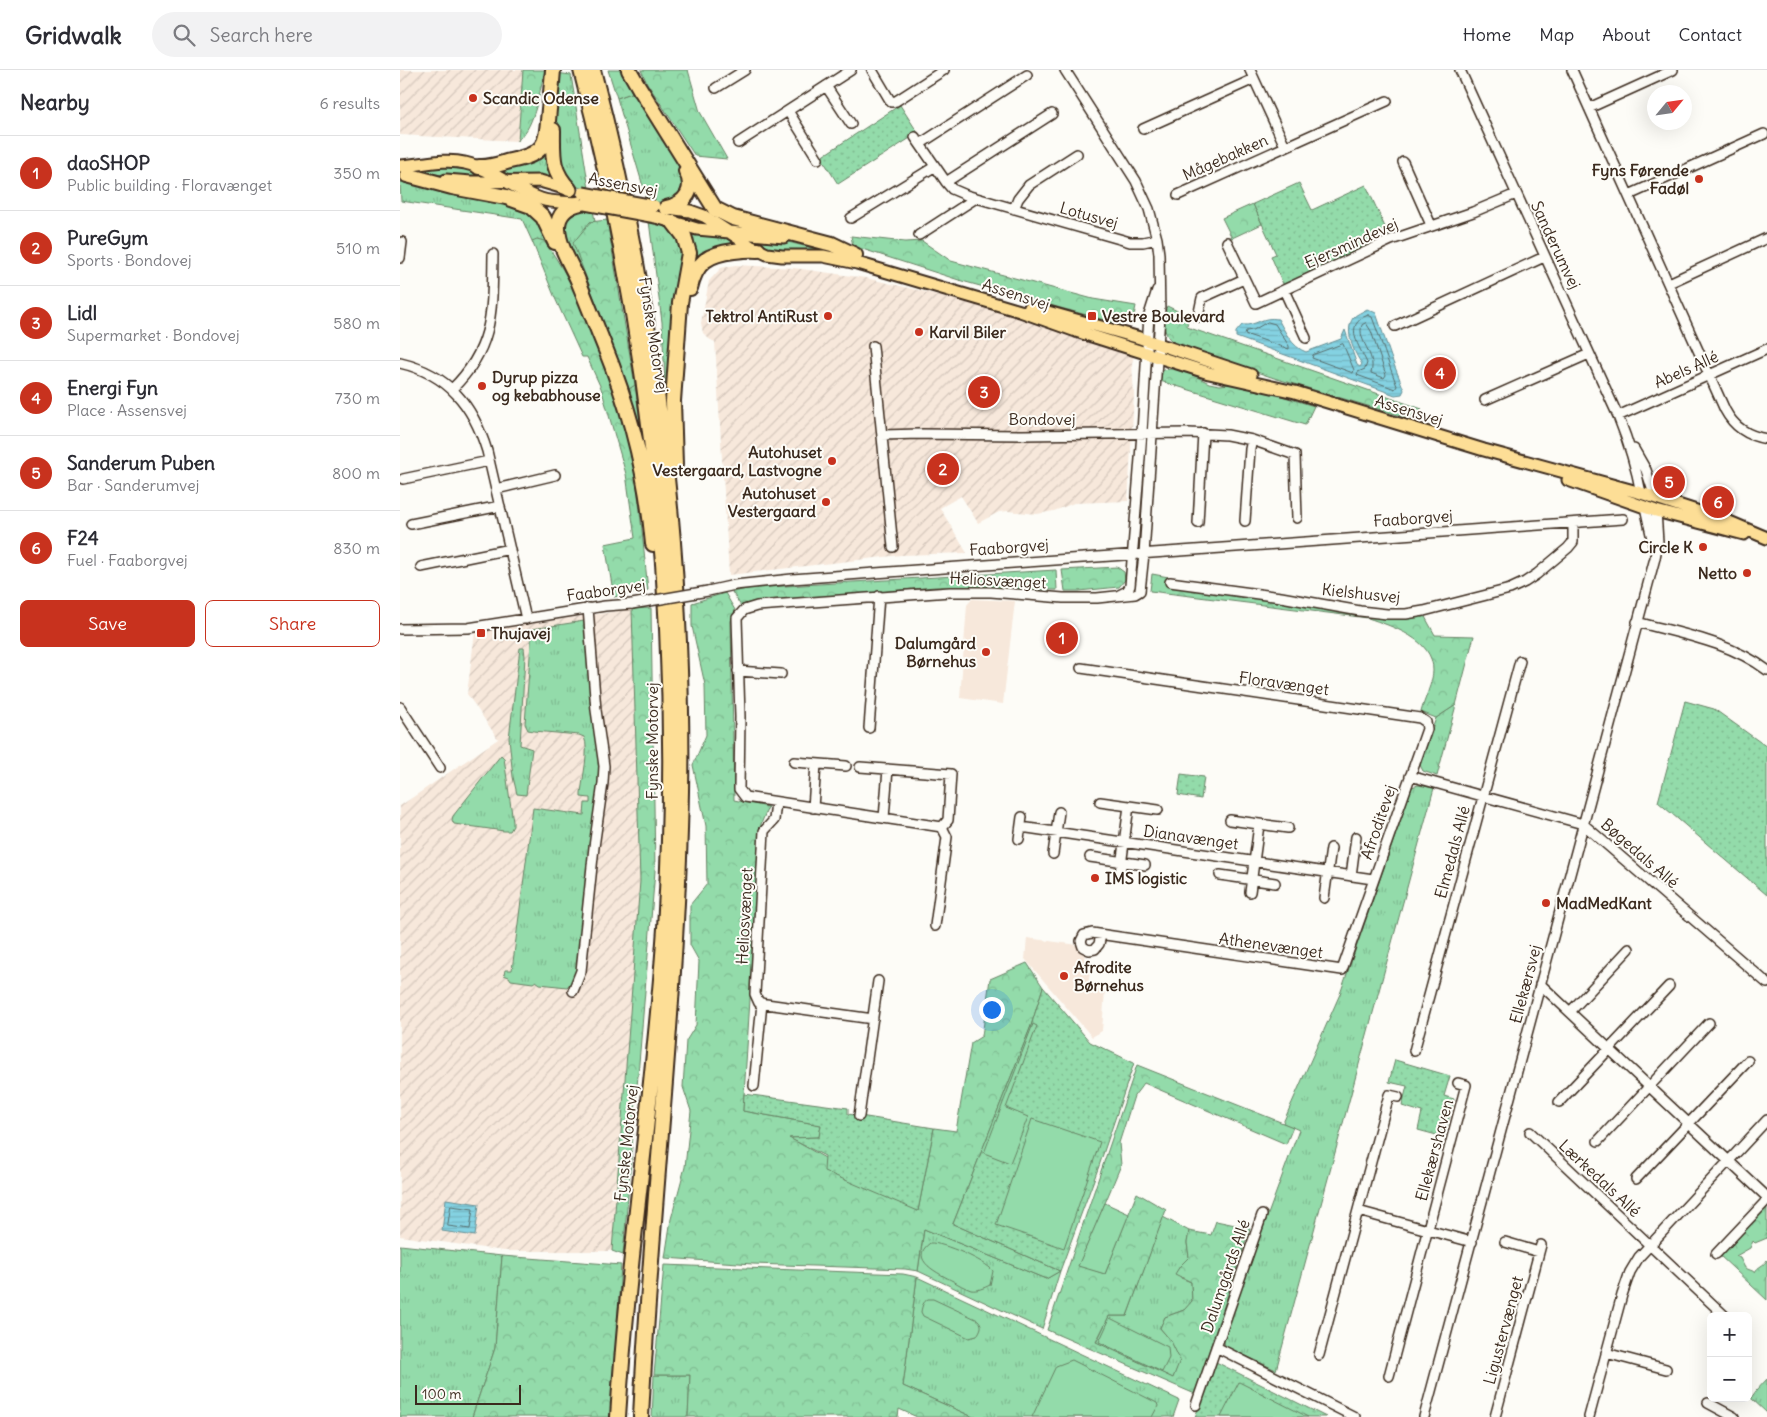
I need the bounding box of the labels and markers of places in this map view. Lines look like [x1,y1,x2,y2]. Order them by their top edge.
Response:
place label: Scandic Odense [483,88,599,108]
marker: Scandic Odense [467,92,479,104]
place label: Fyns Førende Fadøl [1592,160,1689,198]
marker: Fyns Førende Fadøl [1693,173,1705,185]
place label: Tektrol AntiRust [705,306,819,326]
place label: Vestre Boulevard [1102,306,1225,326]
marker: Tektrol AntiRust [822,310,834,322]
marker: Vestre Boulevard [1086,310,1098,322]
place label: Karvil Biler [929,322,1006,342]
marker: Karvil Biler [913,326,925,338]
pin: 4 [1424,354,1456,392]
place label: Dyrup pizza og kebabhouse [492,367,601,406]
pin: 3 [968,373,1000,411]
marker: Dyrup pizza og kebabhouse [476,380,488,392]
place label: Autohuset Vestergaard, Lastvogne [652,442,823,481]
pin: 2 [927,450,959,488]
marker: Autohuset Vestergaard, Lastvogne [826,455,838,467]
pin: 5 [1653,463,1685,501]
place label: Autohuset Vestergaard [728,483,817,522]
pin: 6 [1702,483,1734,521]
marker: Autohuset Vestergaard [820,496,832,508]
place label: Circle K [1638,537,1693,557]
marker: Circle K [1697,541,1709,553]
place label: Netto [1698,563,1737,583]
marker: Netto [1741,567,1753,579]
pin: 1 [1046,619,1078,657]
place label: Thujavej [491,623,551,643]
marker: Thujavej [475,627,487,639]
place label: Dalumgård Børnehus [895,633,977,671]
marker: Dalumgård Børnehus [980,646,992,658]
place label: IMS logistic [1105,868,1187,889]
marker: IMS logistic [1089,872,1101,884]
place label: MadMedKant [1556,893,1652,913]
marker: MadMedKant [1540,897,1552,909]
place label: Afrodite Børnehus [1074,957,1144,995]
marker: Afrodite Børnehus [1058,970,1070,982]

